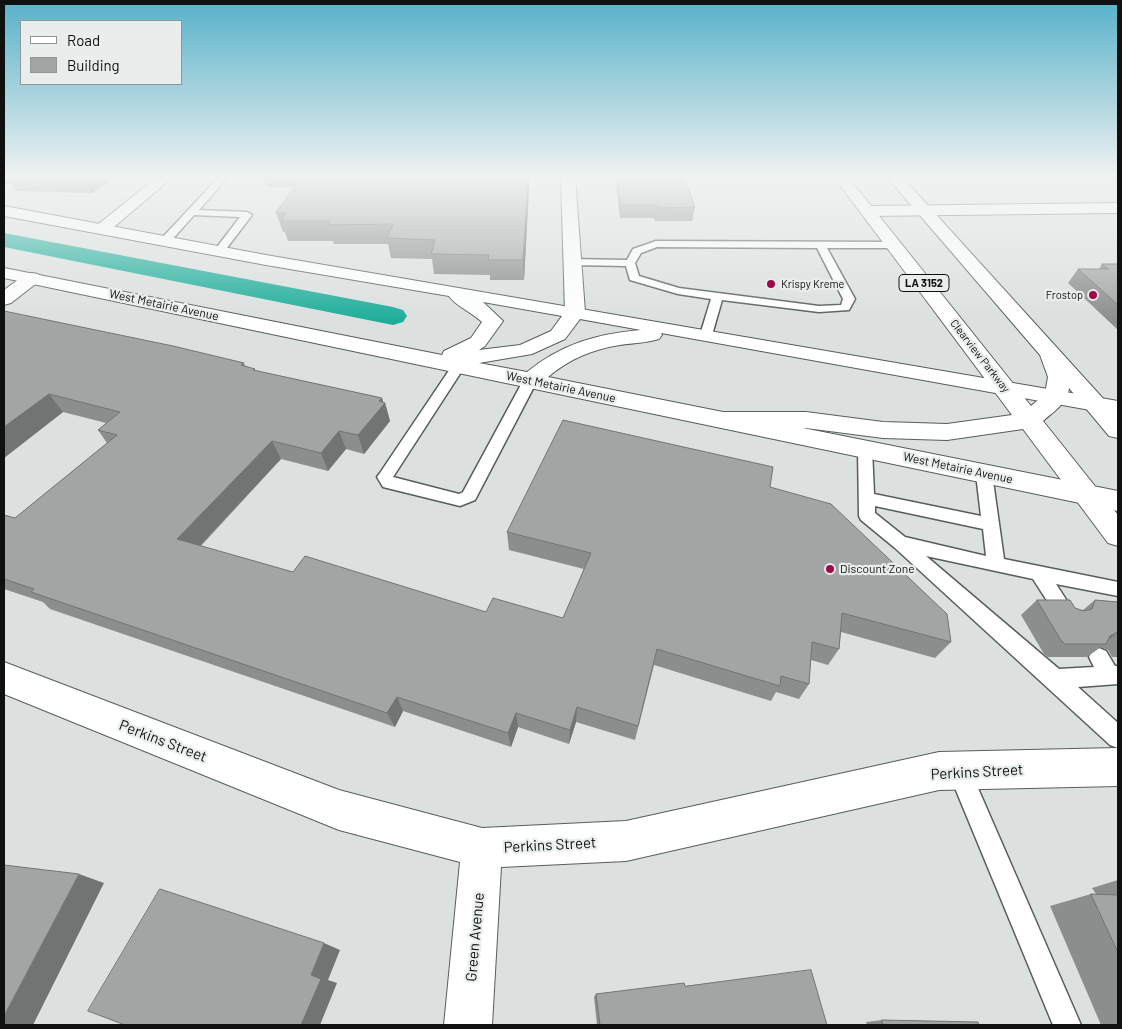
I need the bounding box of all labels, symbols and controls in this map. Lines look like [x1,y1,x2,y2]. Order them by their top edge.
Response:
legend [20,20,182,85]
text: Road [67,31,100,49]
text: Building [67,56,120,74]
road number: LA 3152 [899,274,949,292]
place label: Krispy Kreme [781,277,844,291]
marker: Krispy Kreme [765,278,777,290]
street label: West Metairie Avenue [108,286,220,324]
place label: Frostop [1046,288,1083,302]
marker: Frostop [1087,289,1099,301]
street label: Clearview Parkway [947,317,1013,395]
street label: West Metairie Avenue [505,368,617,406]
street label: West Metairie Avenue [902,449,1014,487]
place label: Discount Zone [840,562,915,576]
marker: Discount Zone [824,563,836,575]
street label: Perkins Street [117,716,209,766]
street label: Perkins Street [930,761,1024,783]
street label: Perkins Street [503,834,597,856]
street label: Green Avenue [462,892,488,982]

